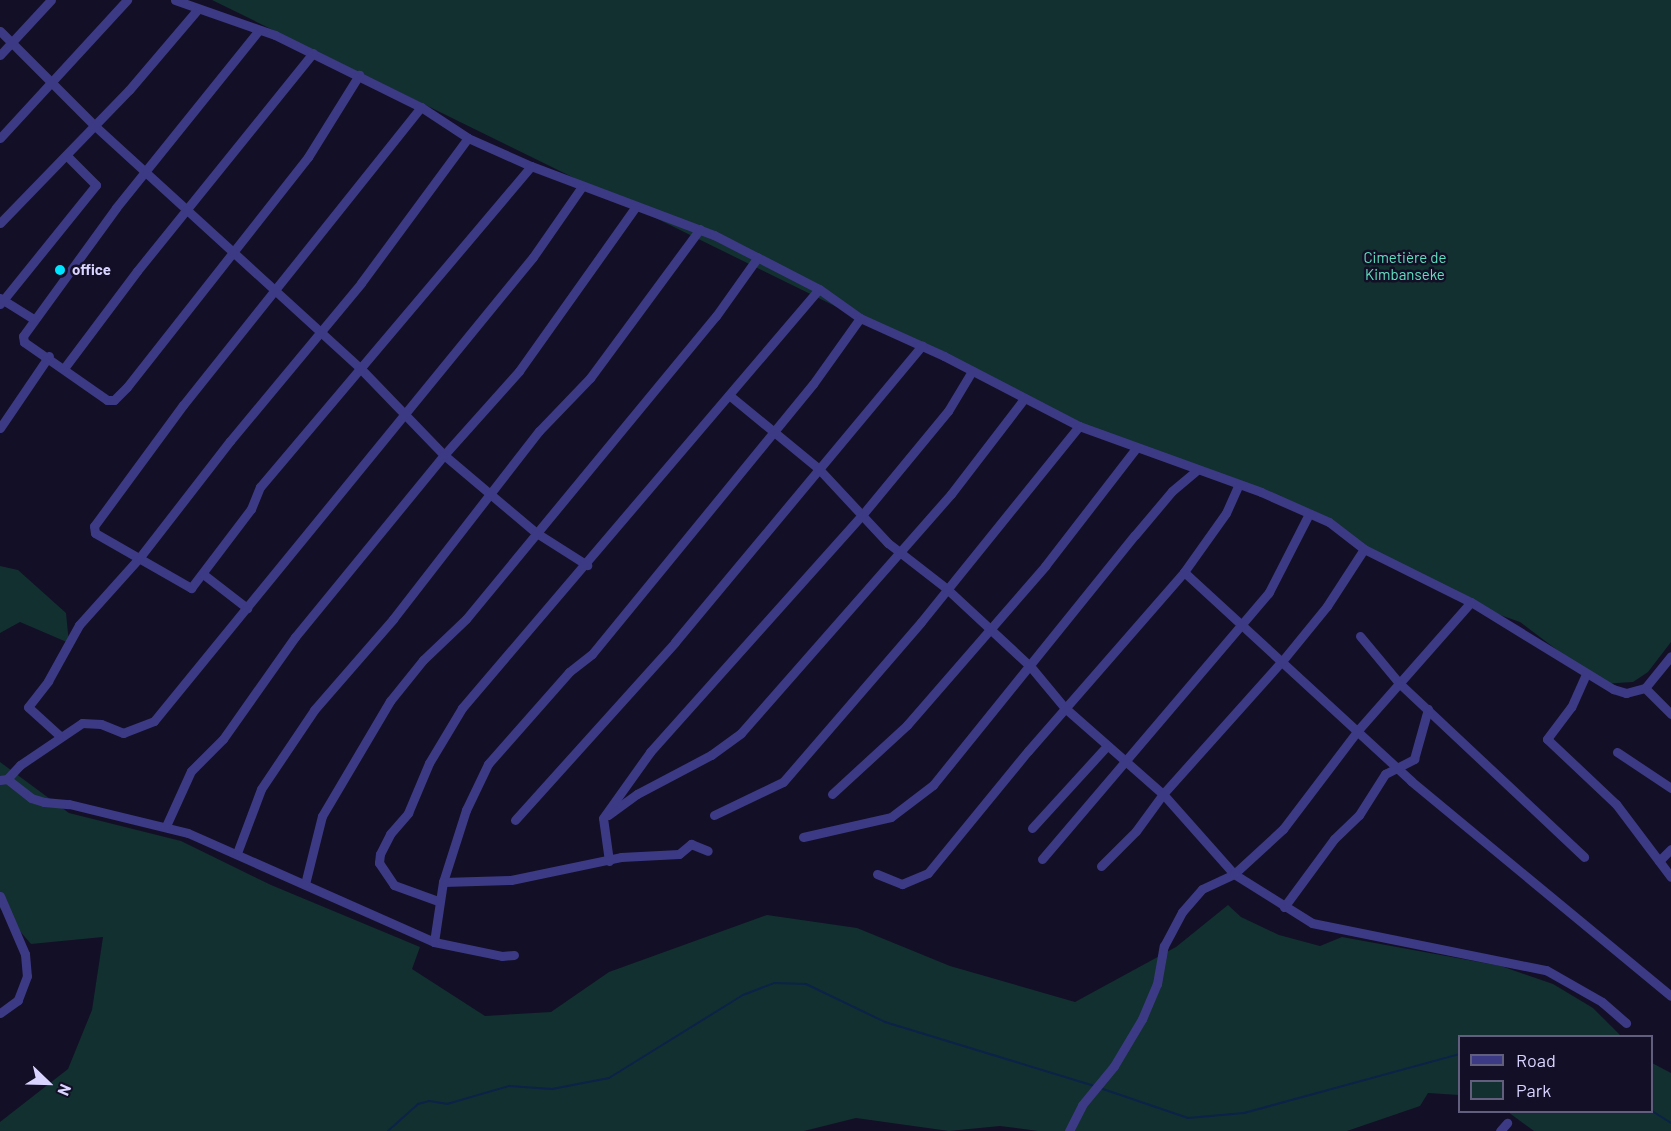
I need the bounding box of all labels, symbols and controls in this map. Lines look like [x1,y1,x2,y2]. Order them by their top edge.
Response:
park label: Cimetière de Kimbanseke [1364,248,1446,283]
place label: office [72,261,111,279]
marker: office [53,263,67,277]
legend [1458,1035,1653,1113]
text: Road [1516,1049,1556,1071]
north arrow [18,1053,78,1113]
text: Park [1516,1079,1551,1101]
text: N [54,1082,76,1099]

